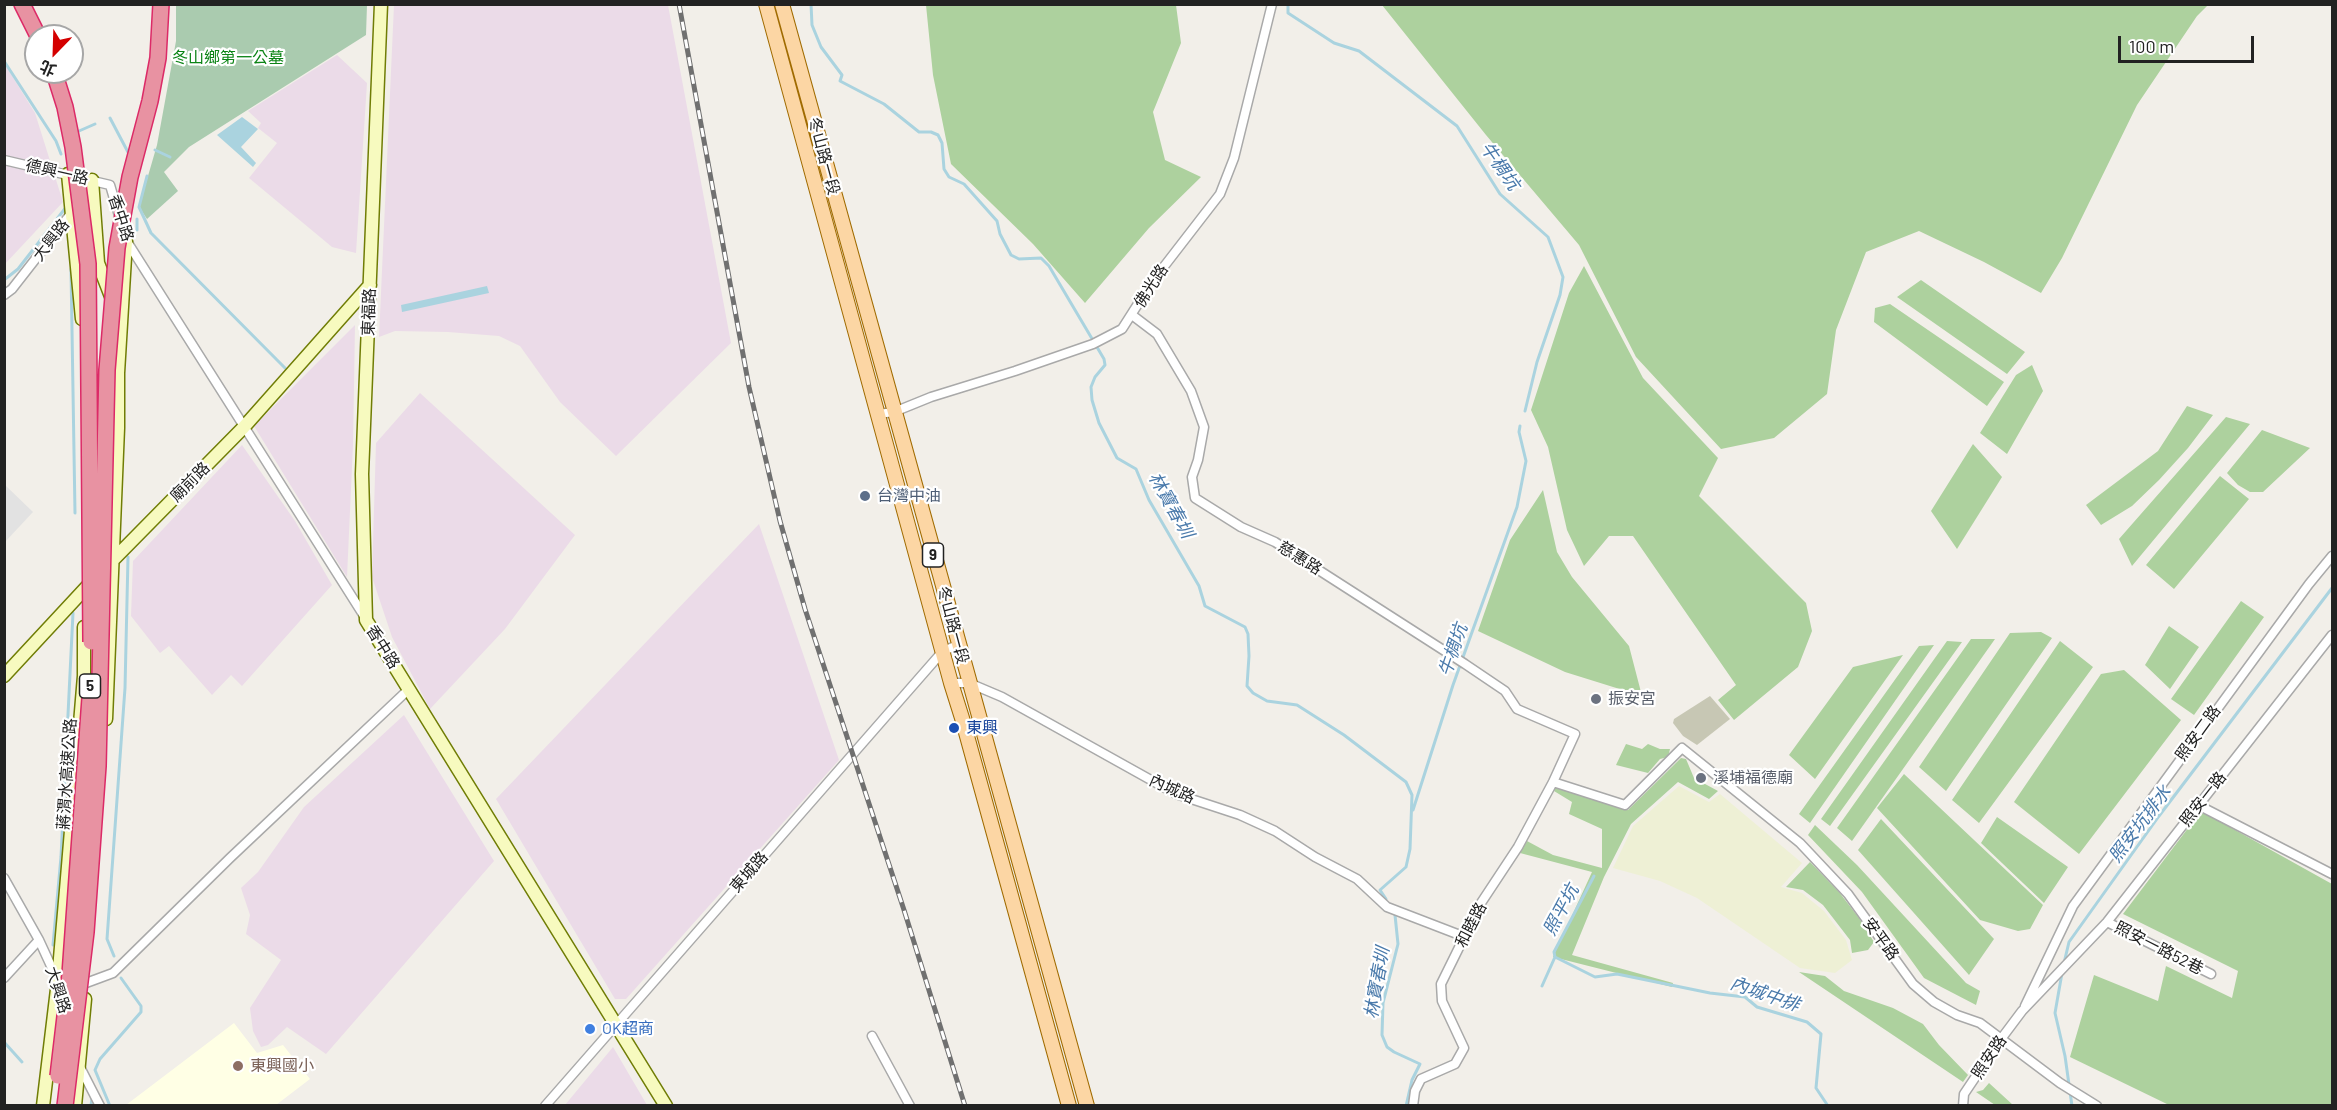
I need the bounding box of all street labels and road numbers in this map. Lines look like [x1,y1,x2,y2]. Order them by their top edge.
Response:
street label: 冬山路一段 [804,115,844,197]
street label: 德興一路 [24,155,90,189]
street label: 香中路 [104,192,138,244]
street label: 大興路 [29,215,73,265]
street label: 佛光路 [1130,261,1172,311]
street label: 東福路 [359,288,379,336]
street label: 廟前路 [166,458,214,506]
street label: 慈惠路 [1275,537,1325,579]
road number: 9 [922,543,944,567]
street label: 冬山路一段 [933,584,973,666]
street label: 香中路 [362,622,404,672]
road number: 5 [80,674,100,698]
street label: 照安二路 [2171,701,2225,765]
street label: 蔣渭水高速公路 [54,717,80,831]
street label: 照安一路 [2176,768,2230,830]
street label: 內城路 [1146,770,1198,808]
street label: 東城路 [726,848,772,896]
street label: 和睦路 [1452,899,1490,951]
street label: 安平路 [1859,914,1903,964]
street label: 照安一路52巷 [2112,917,2206,979]
street label: 大興路 [41,964,75,1016]
street label: 照安路 [1968,1032,2010,1082]

